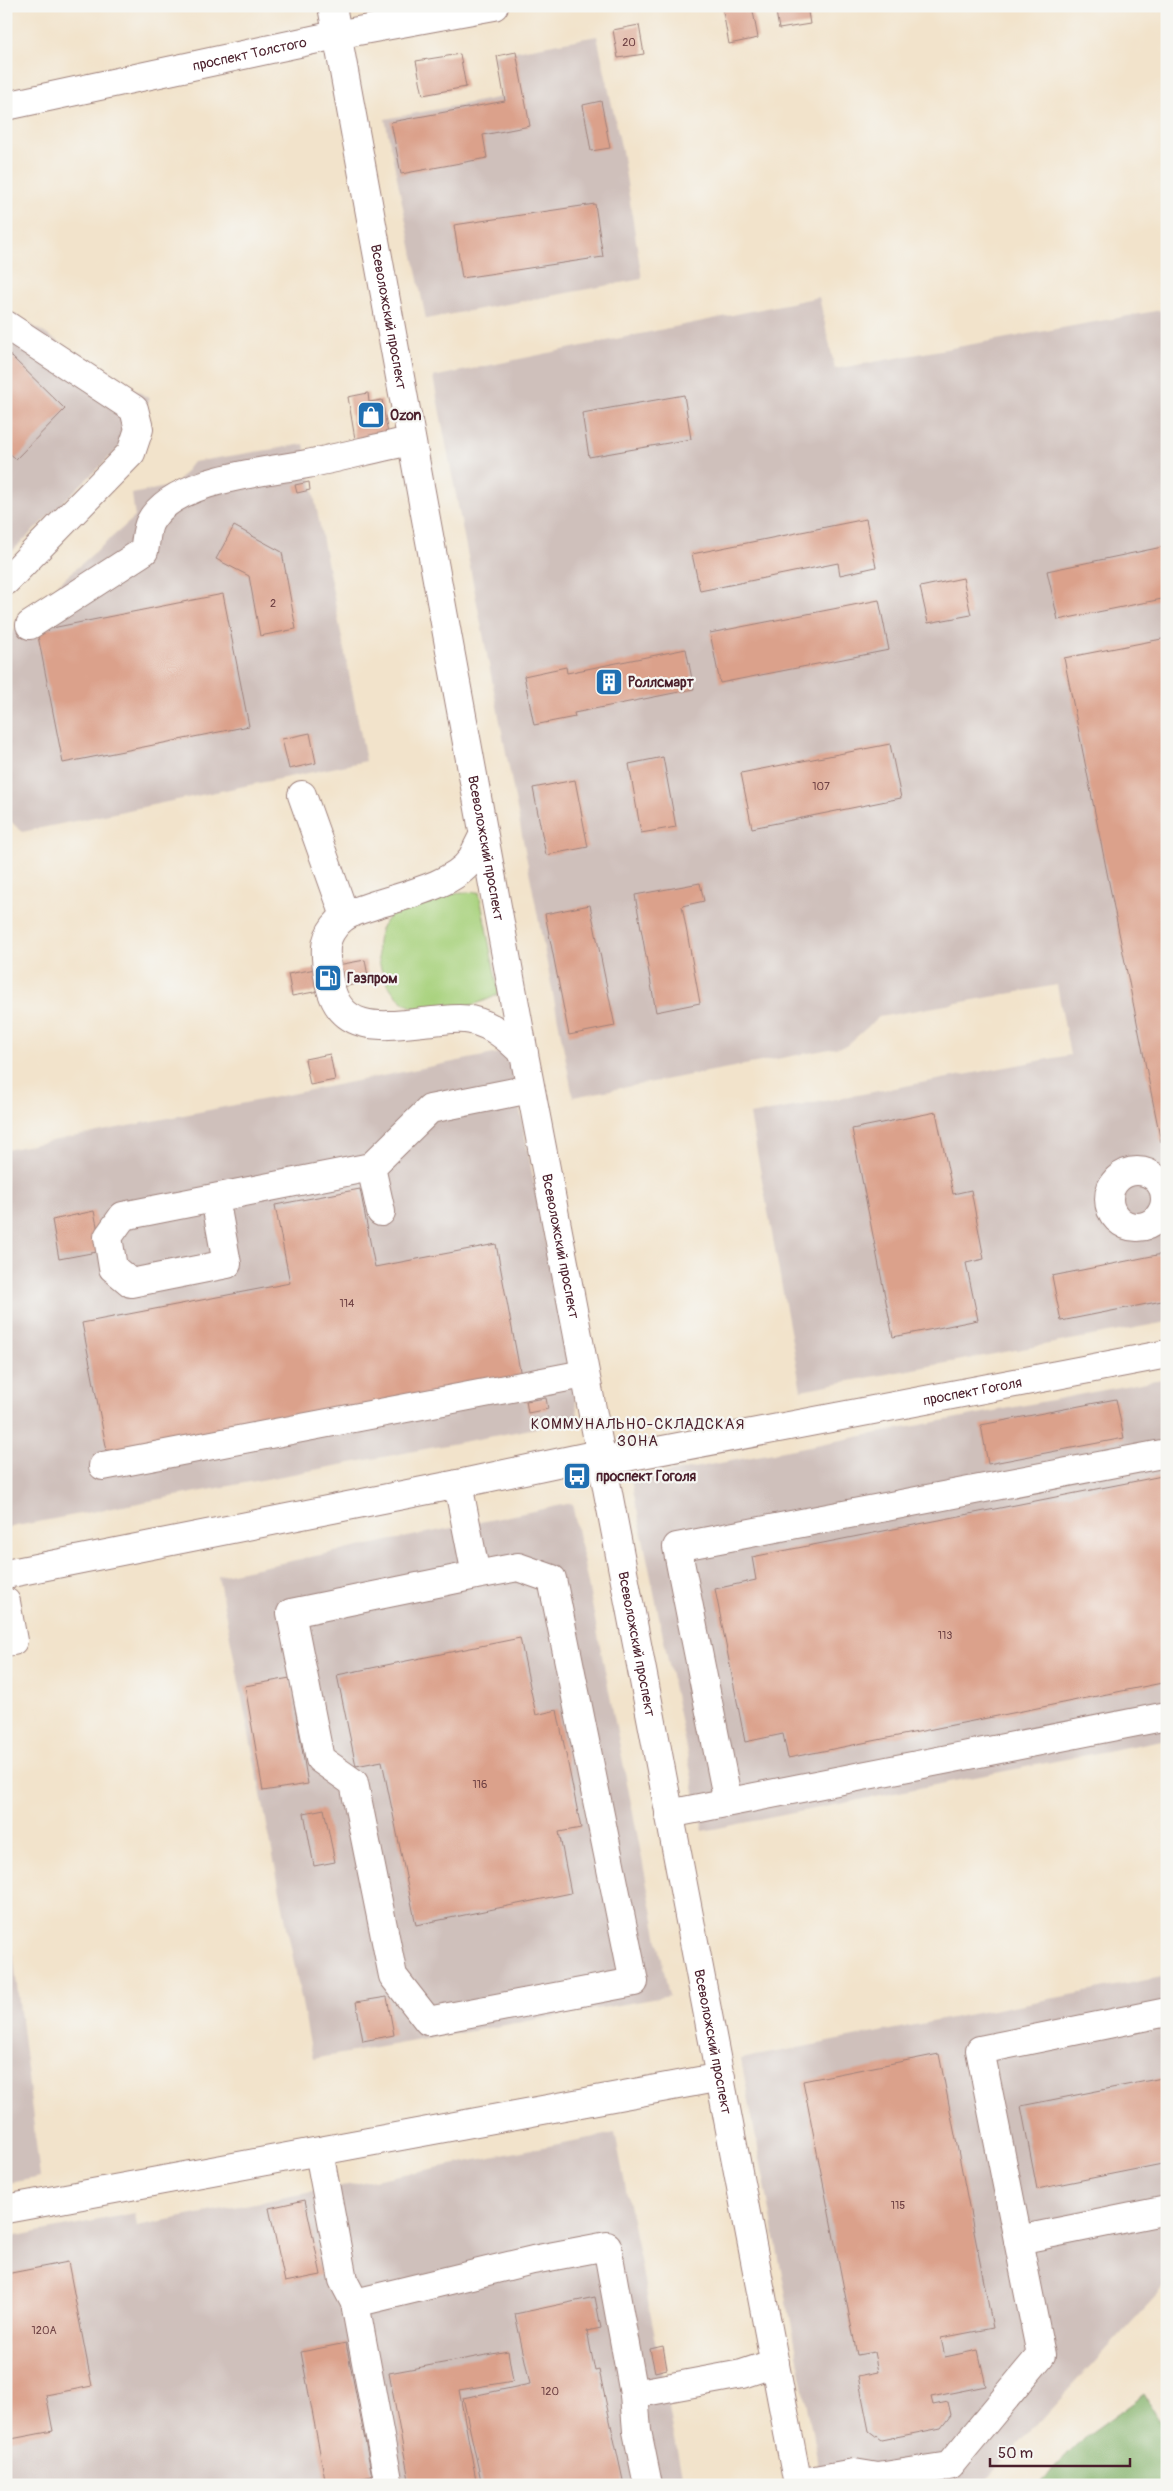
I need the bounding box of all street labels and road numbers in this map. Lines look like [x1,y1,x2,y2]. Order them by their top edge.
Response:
street label: проспект Толстого [191,33,308,74]
street label: Всеволожский проспект [367,243,411,391]
street label: Всеволожский проспект [465,774,508,922]
street label: Всеволожский проспект [539,1172,583,1320]
street label: проспект Гоголя [921,1373,1023,1409]
street label: Всеволожский проспект [615,1570,659,1718]
street label: Всеволожский проспект [691,1968,735,2116]

